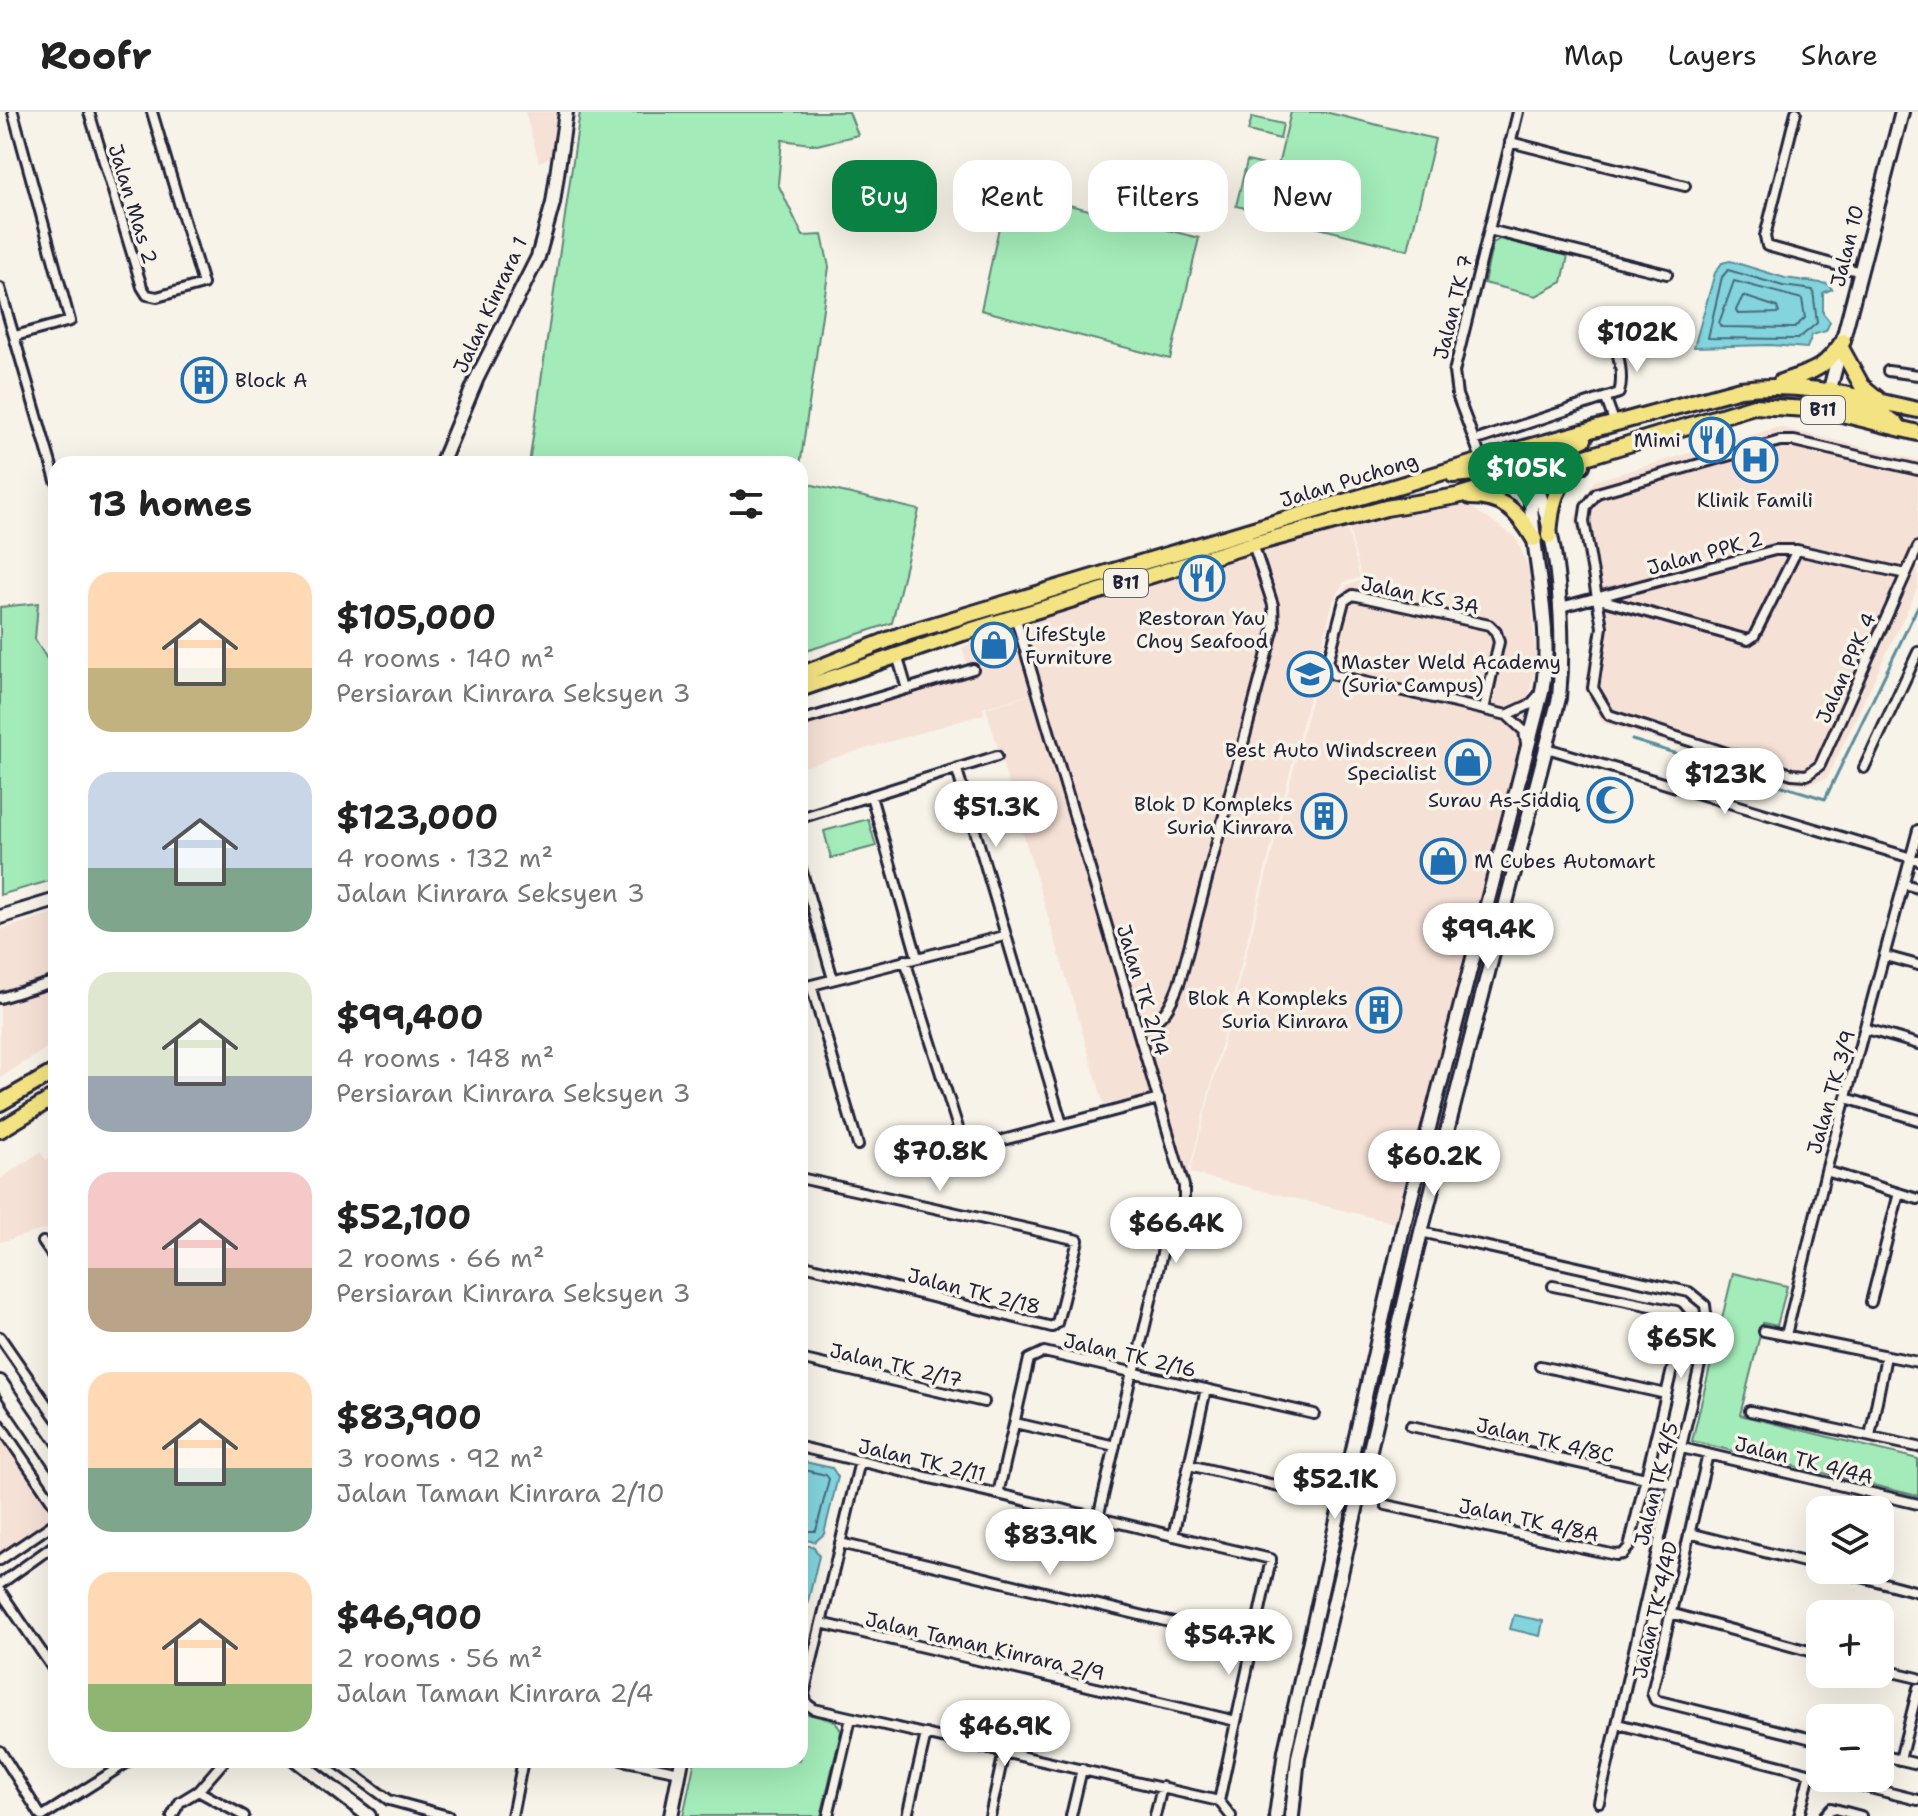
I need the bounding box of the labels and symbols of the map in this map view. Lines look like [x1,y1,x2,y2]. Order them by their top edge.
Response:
street label: Jalan Mas 2 [102,141,164,267]
street label: Jalan 10 [1824,202,1870,290]
street label: Jalan Kinrara 1 [447,233,533,377]
street label: Jalan TK 7 [1427,252,1479,362]
pin: $102K [1581,306,1693,374]
building icon: Block A [180,356,228,404]
place label: Block A [235,367,308,393]
road number: B11 [1801,396,1845,424]
restaurant icon: Mimi [1688,416,1736,464]
place label: Mimi [1634,427,1681,453]
hospital icon: Klinik Famili [1731,436,1779,484]
pin: $105K [1470,442,1582,510]
street label: Jalan Puchong [1277,447,1421,513]
place label: Klinik Famili [1697,487,1813,513]
street label: Jalan PPK 2 [1644,525,1766,581]
restaurant icon: Restoran Yau Choy Seafood [1178,554,1226,602]
road number: B11 [1104,569,1148,597]
street label: Jalan KS 3A [1358,570,1482,620]
place label: Restoran Yau Choy Seafood [1136,605,1268,654]
street label: Jalan PPK 4 [1810,609,1882,727]
shop icon: LifeStyle Furniture [970,621,1018,669]
place label: LifeStyle Furniture [1025,621,1113,670]
place label: Master Weld Academy (Suria Campus) [1341,649,1561,698]
school or university icon: Master Weld Academy (Suria Campus) [1286,650,1334,698]
place label: Best Auto Windscreen Specialist [1225,737,1437,786]
shop icon: Best Auto Windscreen Specialist [1444,738,1492,786]
pin: $123K [1669,748,1781,816]
mosque icon: Surau As-Siddiq [1586,776,1634,824]
pin: $51.3K [931,781,1061,849]
place label: Surau As-Siddiq [1428,787,1581,813]
place label: Blok D Kompleks Suria Kinrara [1134,791,1294,840]
building icon: Blok D Kompleks Suria Kinrara [1300,792,1348,840]
shop icon: M Cubes Automart [1419,837,1467,885]
place label: M Cubes Automart [1474,848,1656,874]
pin: $99.4K [1423,903,1553,971]
street label: Jalan TK 2/14 [1111,921,1175,1059]
place label: Blok A Kompleks Suria Kinrara [1188,985,1349,1034]
building icon: Blok A Kompleks Suria Kinrara [1355,986,1403,1034]
street label: Jalan TK 3/9 [1801,1027,1861,1157]
pin: $70.8K [875,1125,1005,1193]
pin: $60.2K [1369,1130,1499,1198]
pin: $66.4K [1111,1197,1241,1265]
street label: Jalan TK 2/18 [905,1262,1043,1320]
pin: $65K [1634,1312,1728,1380]
street label: Jalan TK 2/16 [1061,1327,1199,1383]
street label: Jalan TK 2/17 [827,1337,965,1393]
street label: Jalan TK 4/8C [1474,1412,1616,1468]
street label: Jalan TK 4/5 [1628,1419,1684,1549]
street label: Jalan TK 4/4A [1732,1430,1876,1490]
street label: Jalan TK 2/11 [856,1433,988,1487]
pin: $52.1K [1270,1453,1400,1521]
street label: Jalan TK 4/8A [1457,1492,1601,1548]
pin: $83.9K [985,1509,1115,1577]
street label: Jalan TK 4/4D [1627,1539,1683,1681]
street label: Jalan Taman Kinrara 2/9 [863,1606,1107,1686]
pin: $54.7K [1164,1609,1294,1677]
pin: $46.9K [940,1700,1070,1768]

